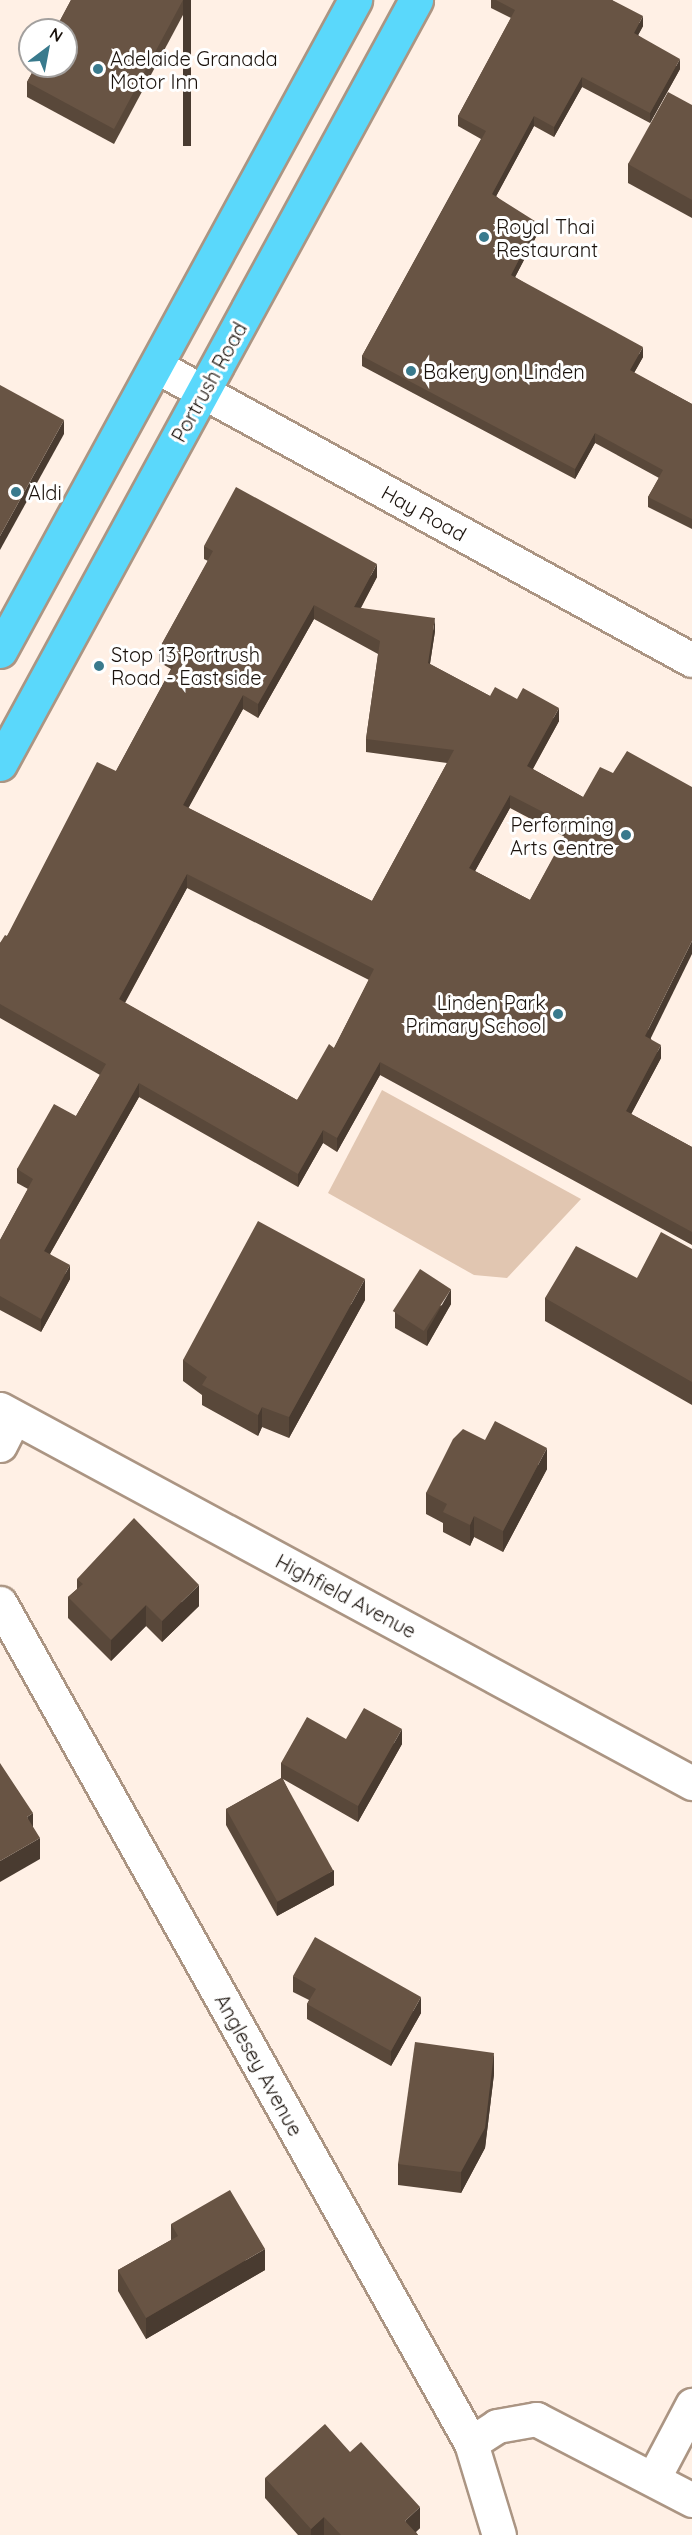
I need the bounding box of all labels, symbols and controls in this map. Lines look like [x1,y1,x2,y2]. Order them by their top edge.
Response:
north arrow [18,18,78,78]
text: N [46,23,67,46]
place label: Adelaide Granada Motor Inn [110,46,278,93]
marker: Adelaide Granada Motor Inn [91,62,105,76]
place label: Royal Thai Restaurant [496,214,598,261]
marker: Royal Thai Restaurant [477,230,491,244]
street label: Portrush Road [166,318,252,446]
place label: Bakery on Linden [423,359,585,383]
marker: Bakery on Linden [404,364,418,378]
place label: Aldi [28,480,62,504]
street label: Hay Road [378,480,470,546]
marker: Aldi [9,485,23,499]
place label: Stop 13 Portrush Road - East side [111,642,262,689]
marker: Stop 13 Portrush Road - East side [92,659,106,673]
place label: Performing Arts Centre [510,812,614,859]
marker: Performing Arts Centre [619,828,633,842]
place label: Linden Park Primary School [406,990,546,1037]
marker: Linden Park Primary School [551,1007,565,1021]
street label: Highfield Avenue [272,1549,420,1643]
street label: Anglesey Avenue [210,1990,308,2140]

